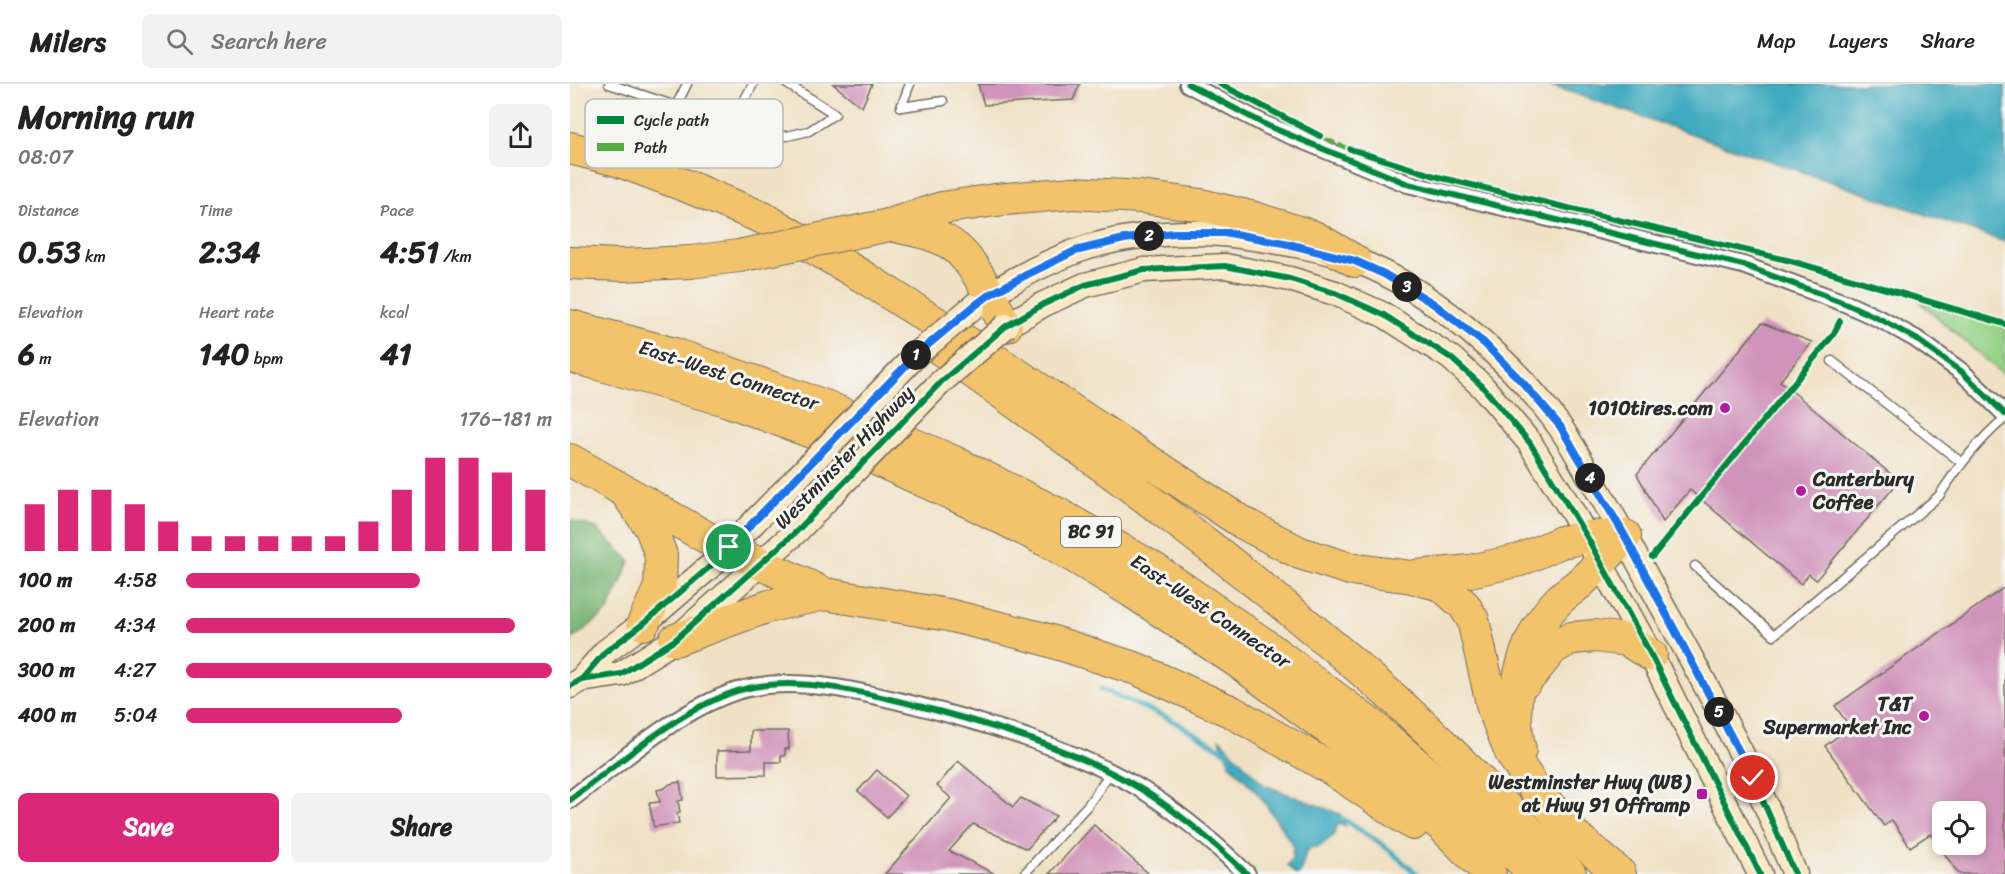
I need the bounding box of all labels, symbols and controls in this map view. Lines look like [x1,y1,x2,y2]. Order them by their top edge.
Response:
search box [142,14,562,68]
text: Milers [30,17,106,66]
text: Search here [211,22,327,61]
text: Map [1757,22,1796,60]
text: Layers [1829,22,1888,60]
text: Share [1921,22,1975,60]
icon: search [163,25,196,58]
text: Morning run [18,88,194,146]
legend [585,99,783,168]
button: share [489,104,552,167]
text: Cycle path [634,106,709,135]
text: Path [634,133,667,162]
text: 08:07 [18,140,73,175]
text: Distance [18,196,79,225]
text: Time [199,196,233,225]
text: Pace [380,196,414,225]
pin: 2 [1134,221,1164,251]
text: 2 [1144,221,1154,250]
text: 0.53 [18,225,81,279]
text: 2:34 [199,225,261,279]
text: 4:51 [380,225,439,279]
text: km [81,242,106,271]
text: /km [439,242,472,271]
pin: 3 [1392,272,1422,302]
text: 3 [1403,272,1411,301]
text: Elevation [18,298,83,327]
text: Heart rate [199,298,274,327]
text: kcal [380,298,409,327]
text: 6 [18,327,35,381]
text: 140 [199,327,250,381]
text: 41 [380,327,412,381]
street label: East-West Connector [634,330,824,421]
pin: 1 [901,340,931,370]
text: 1 [913,340,919,369]
text: m [35,344,52,373]
text: bpm [250,344,283,373]
street label: Westminster Highway [766,376,923,538]
place label: 1010tires.com [1588,391,1713,426]
marker: 1010tires.com [1718,401,1732,415]
text: Elevation [18,402,99,437]
text: 176–181 m [460,402,552,437]
place label: Canterbury Coffee [1812,462,1914,520]
pin: 4 [1575,463,1605,493]
text: 4 [1585,463,1595,492]
marker: Canterbury Coffee [1794,484,1808,498]
road number: BC 91 [1061,517,1121,547]
pin [703,521,754,572]
icon: arrive [712,530,745,563]
street label: East-West Connector [1123,544,1299,679]
text: 100 m [18,563,72,598]
text: 4:58 [114,563,157,598]
text: 200 m [18,608,75,643]
text: 4:34 [114,608,156,643]
text: 300 m [18,653,75,688]
text: 4:27 [114,653,156,688]
place label: T&T Supermarket Inc [1762,687,1913,745]
pin: 5 [1704,697,1734,727]
text: 5 [1714,697,1724,726]
text: 400 m [18,698,76,733]
text: 5:04 [114,698,157,733]
marker: T&T Supermarket Inc [1917,709,1931,723]
pin [1727,752,1778,803]
icon: check [1736,761,1769,794]
place label: Westminster Hwy (WB) at Hwy 91 Offramp [1488,765,1692,823]
marker: Westminster Hwy (WB) at Hwy 91 Offramp [1695,787,1709,801]
button: Save [18,793,279,862]
button: Share [291,793,552,862]
map controls [1932,801,1986,855]
button: locate [1932,801,1986,855]

